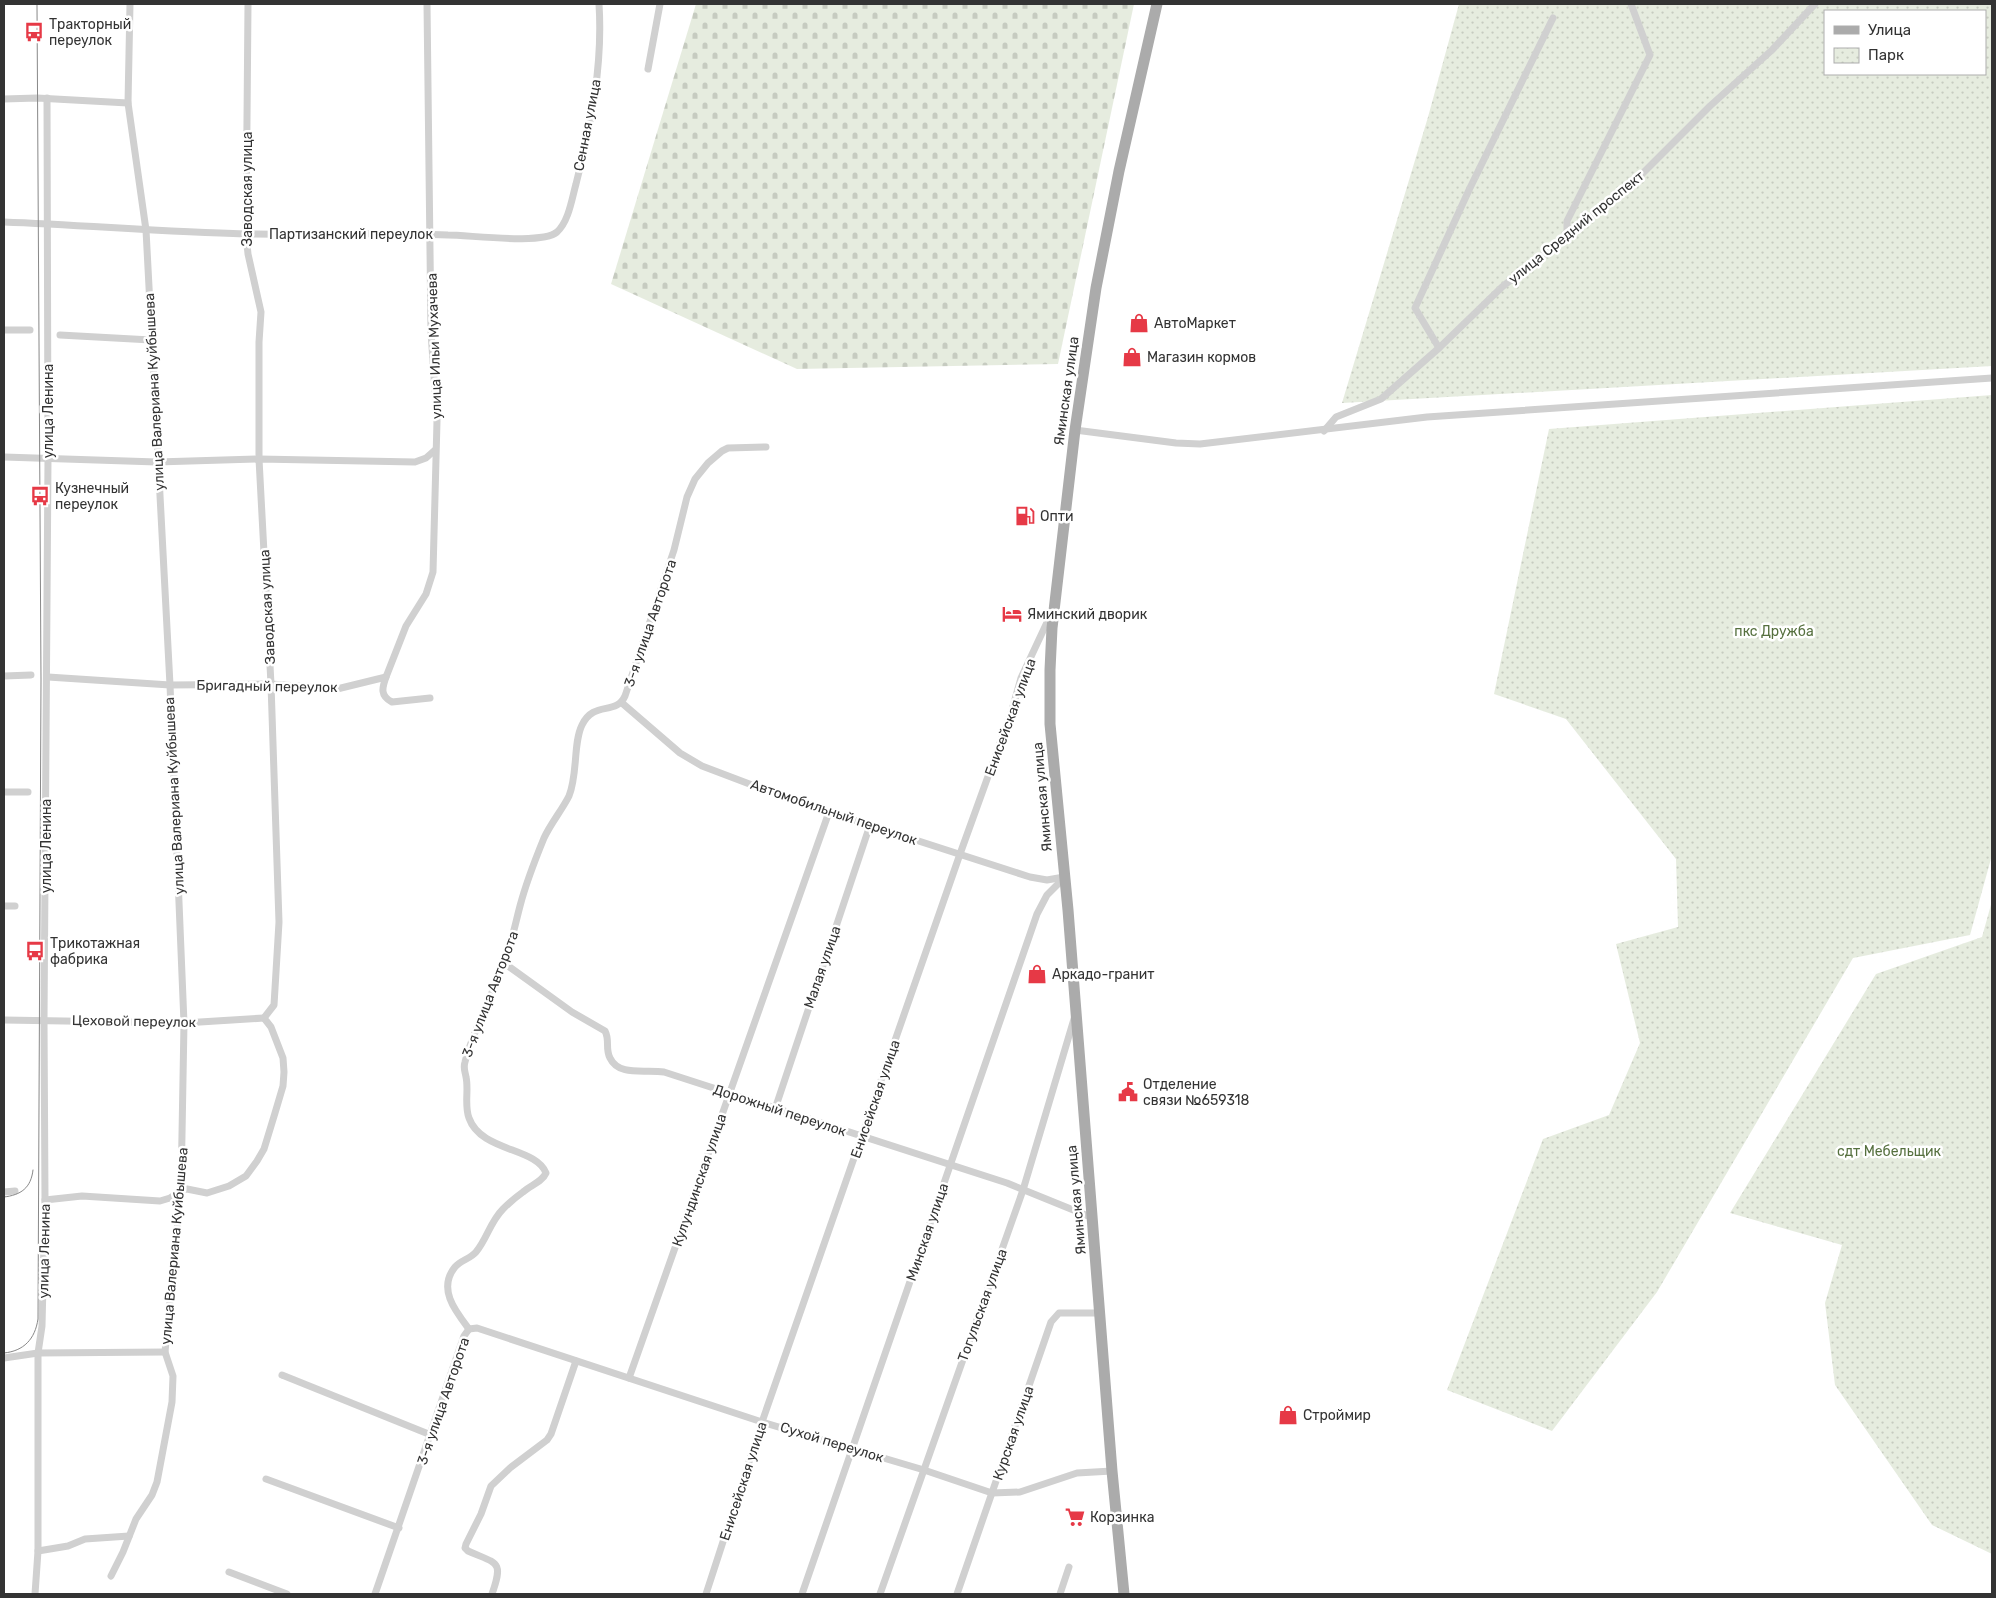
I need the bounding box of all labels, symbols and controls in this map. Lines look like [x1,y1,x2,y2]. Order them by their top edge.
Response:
legend [1824,10,1986,75]
place label: Тракторный переулок [49,16,131,49]
bus stop icon: Тракторный переулок [23,21,45,43]
text: Улица [1868,21,1911,39]
text: Парк [1868,46,1904,64]
street label: Сенная улица [570,78,605,173]
street label: Заводская улица [239,132,256,247]
street label: улица Средний проспект [1505,167,1648,287]
street label: Партизанский переулок [269,226,433,243]
street label: улица Ильи Мухачева [423,273,446,419]
street label: улица Валериана Куйбышева [141,293,168,491]
shop icon: АвтоМаркет [1128,312,1150,334]
place label: АвтоМаркет [1154,315,1236,332]
street label: Яминская улица [1050,335,1083,447]
shop icon: Магазин кормов [1121,346,1143,368]
place label: Магазин кормов [1147,349,1256,366]
street label: улица Ленина [40,364,57,458]
place label: Кузнечный переулок [55,480,129,513]
bus stop icon: Кузнечный переулок [29,485,51,507]
fuel station icon: Опти [1014,505,1036,527]
place label: Опти [1040,508,1073,525]
street label: Заводская улица [256,549,279,665]
street label: 3-я улица Авторота [621,557,680,689]
hotel icon: Яминский дворик [1001,603,1023,625]
place label: Яминский дворик [1027,606,1148,623]
park label: пкс Дружба [1734,623,1814,640]
street label: Енисейская улица [981,656,1040,778]
street label: Бригадный переулок [196,677,338,696]
street label: улица Валериана Куйбышева [161,697,188,895]
street label: Яминская улица [1029,741,1056,853]
street label: Автомобильный переулок [748,776,920,849]
street label: улица Ленина [38,799,55,893]
street label: Малая улица [800,924,845,1011]
street label: 3-я улица Авторота [459,929,522,1060]
place label: Трикотажная фабрика [50,935,140,968]
bus stop icon: Трикотажная фабрика [24,940,46,962]
shop icon: Аркадо-гранит [1026,963,1048,985]
place label: Аркадо-гранит [1052,966,1154,983]
street label: Цеховой переулок [72,1012,197,1031]
street label: Енисейская улица [847,1038,904,1161]
place label: Отделение связи №659318 [1143,1076,1250,1109]
street label: Дорожный переулок [711,1081,849,1140]
public building icon: Отделение связи №659318 [1117,1081,1139,1103]
street label: Кулундинская улица [669,1111,730,1249]
park label: сдт Мебельщик [1837,1143,1942,1160]
street label: Яминская улица [1063,1144,1090,1256]
street label: улица Валериана Куйбышева [157,1147,192,1345]
street label: Минская улица [903,1181,952,1283]
street label: улица Ленина [35,1204,54,1299]
street label: Тогульская улица [954,1246,1011,1364]
street label: 3-я улица Авторота [414,1335,473,1467]
street label: Курская улица [989,1384,1038,1483]
shop icon: Строймир [1277,1404,1299,1426]
place label: Строймир [1303,1407,1371,1424]
street label: Сухой переулок [778,1419,886,1466]
street label: Енисейская улица [716,1420,771,1543]
supermarket icon: Корзинка [1064,1506,1086,1528]
place label: Корзинка [1090,1509,1154,1526]

